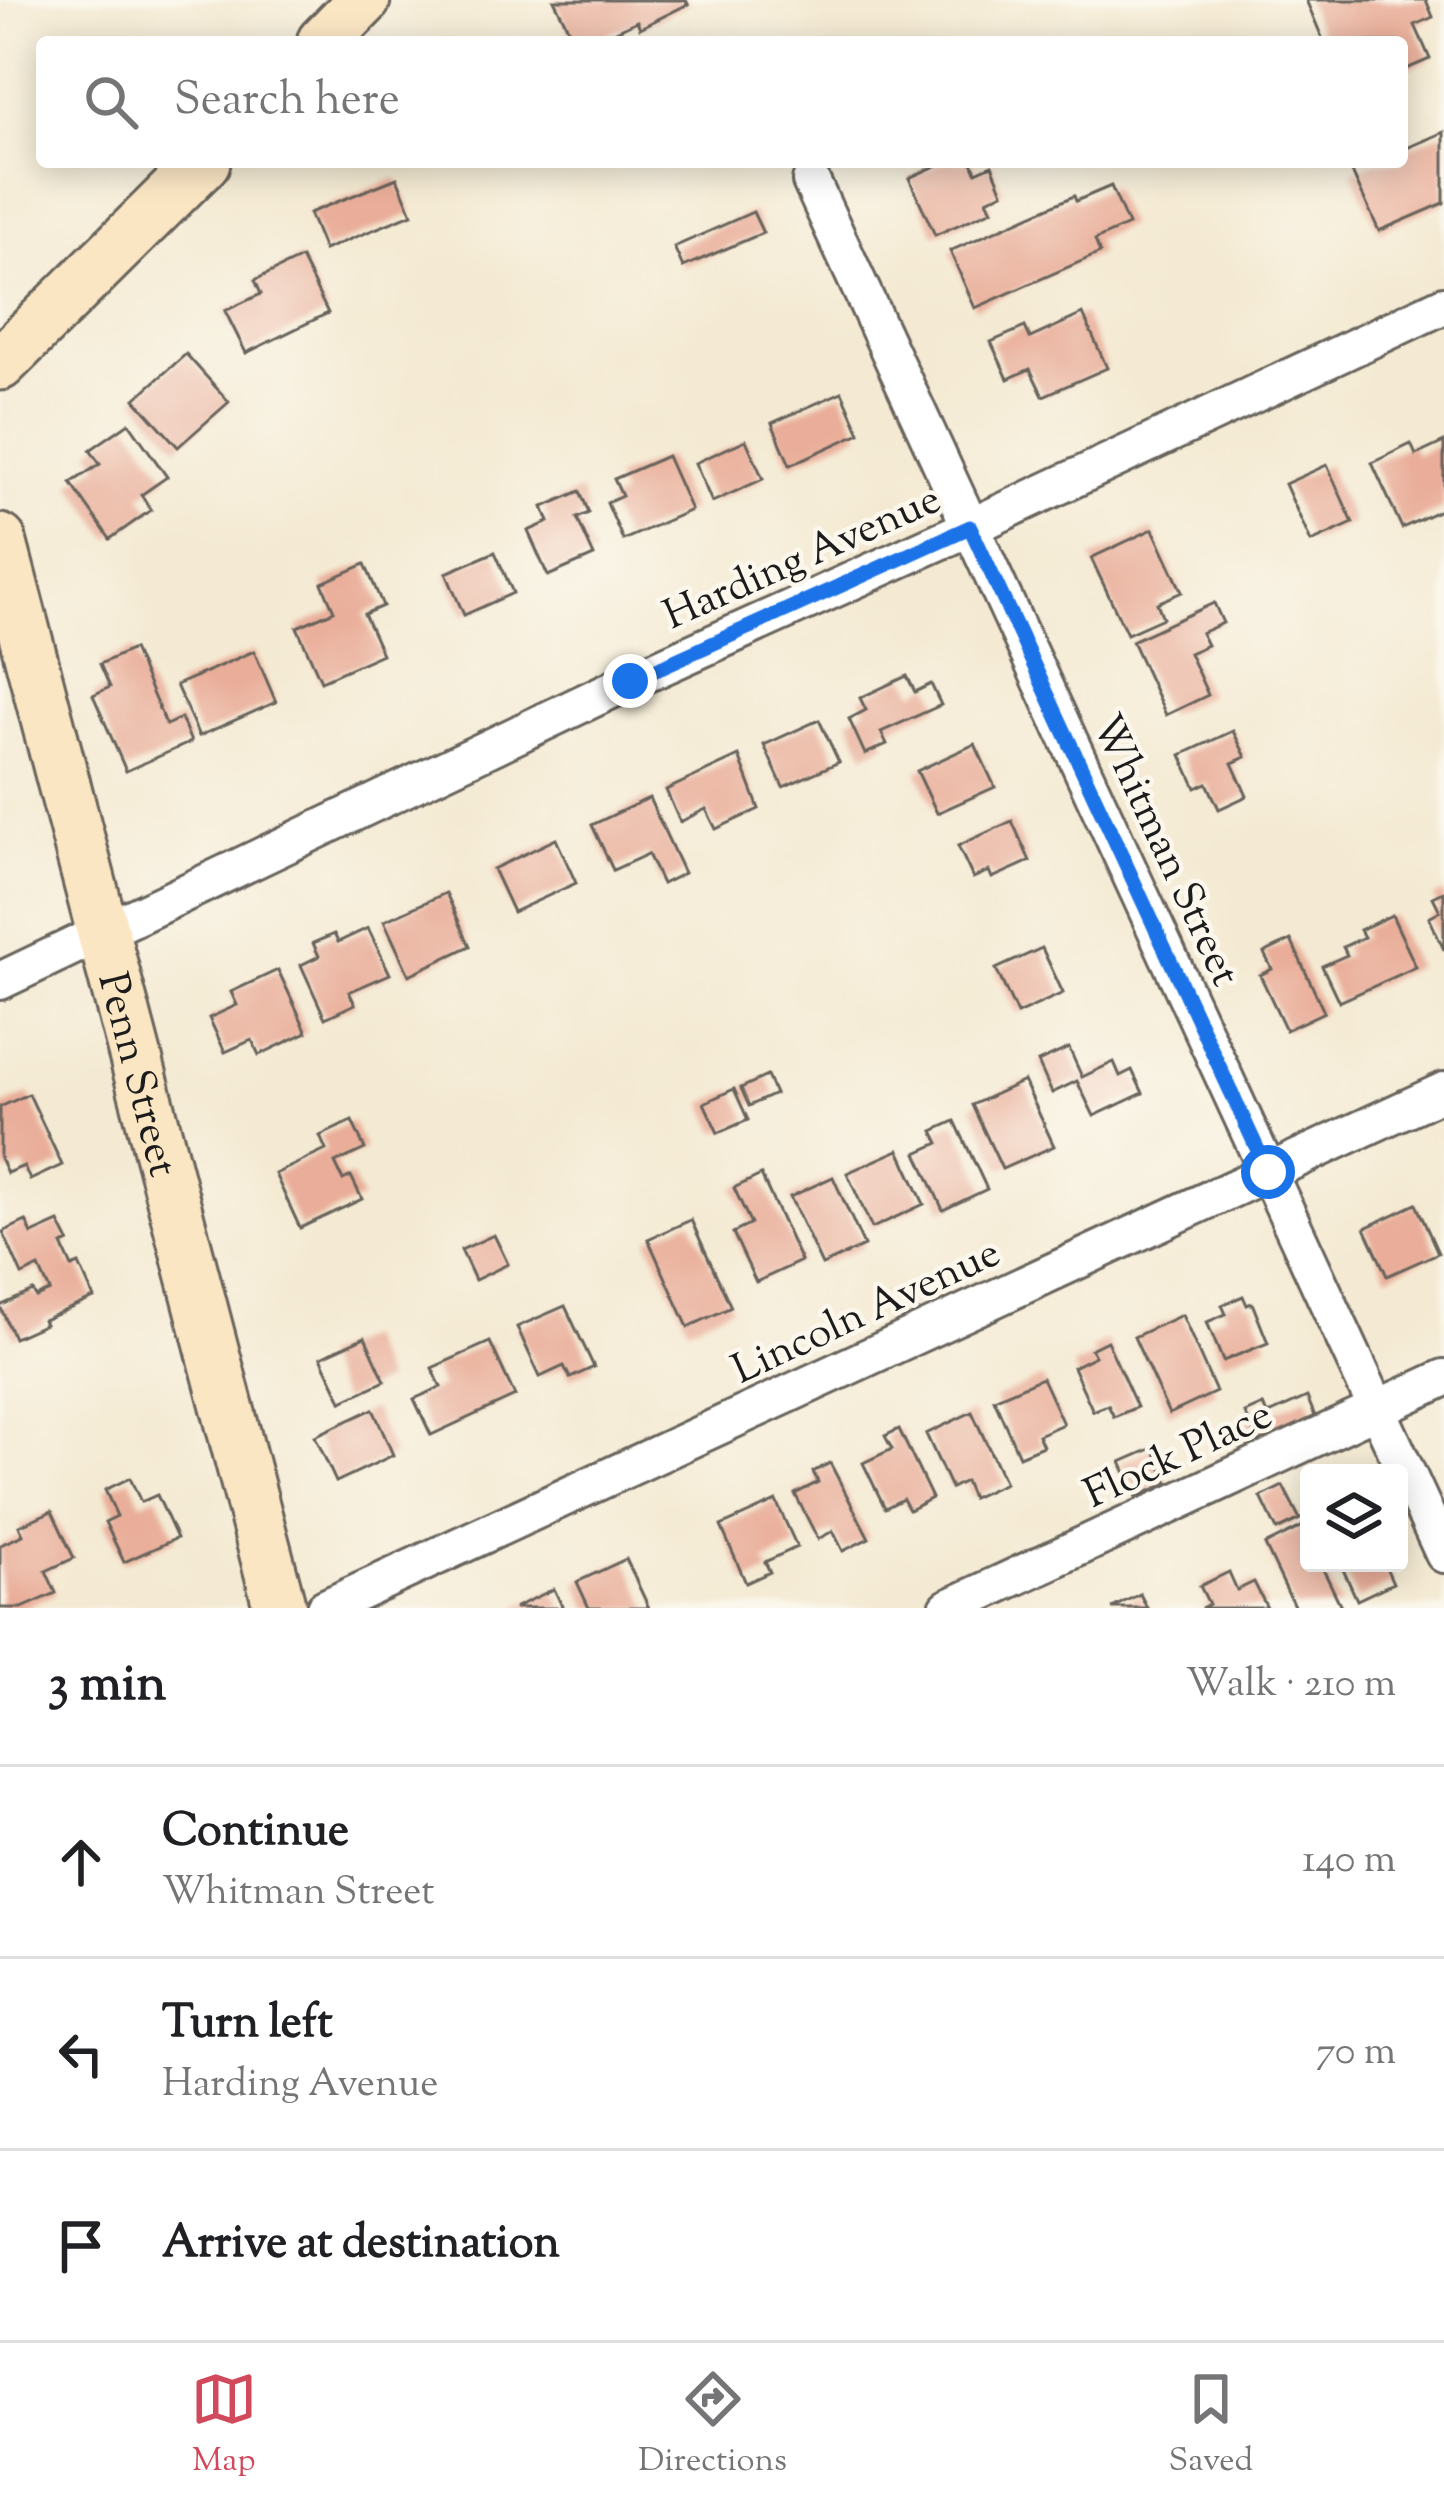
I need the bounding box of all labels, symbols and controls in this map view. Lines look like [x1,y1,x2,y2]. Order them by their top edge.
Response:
search box [36,36,1408,168]
icon: search [78,69,144,135]
text: Search here [174,70,400,135]
street label: Harding Avenue [655,472,951,647]
route end [603,654,657,708]
street label: Whitman Street [1074,705,1253,997]
street label: Penn Street [80,967,191,1184]
route start [1241,1145,1295,1199]
street label: Lincoln Avenue [723,1225,1011,1402]
street label: Flock Place [1075,1387,1283,1526]
map controls [1300,1464,1408,1572]
button: layers [1300,1464,1408,1572]
text: 3 min [48,1650,166,1723]
text: Walk · 210 m [1186,1658,1396,1714]
text: Continue [162,1801,349,1866]
icon: ahead [48,1829,114,1895]
text: 140 m [1302,1834,1396,1890]
text: Whitman Street [162,1866,435,1922]
text: Turn left [162,1993,333,2058]
icon: left [48,2021,114,2087]
text: 70 m [1316,2026,1396,2082]
text: Harding Avenue [162,2058,438,2114]
icon: arrive [48,2213,114,2279]
text: Arrive at destination [162,2213,560,2278]
tab: Map [191,2366,257,2486]
tab: Directions [638,2366,787,2486]
tab: Saved [1169,2366,1253,2486]

